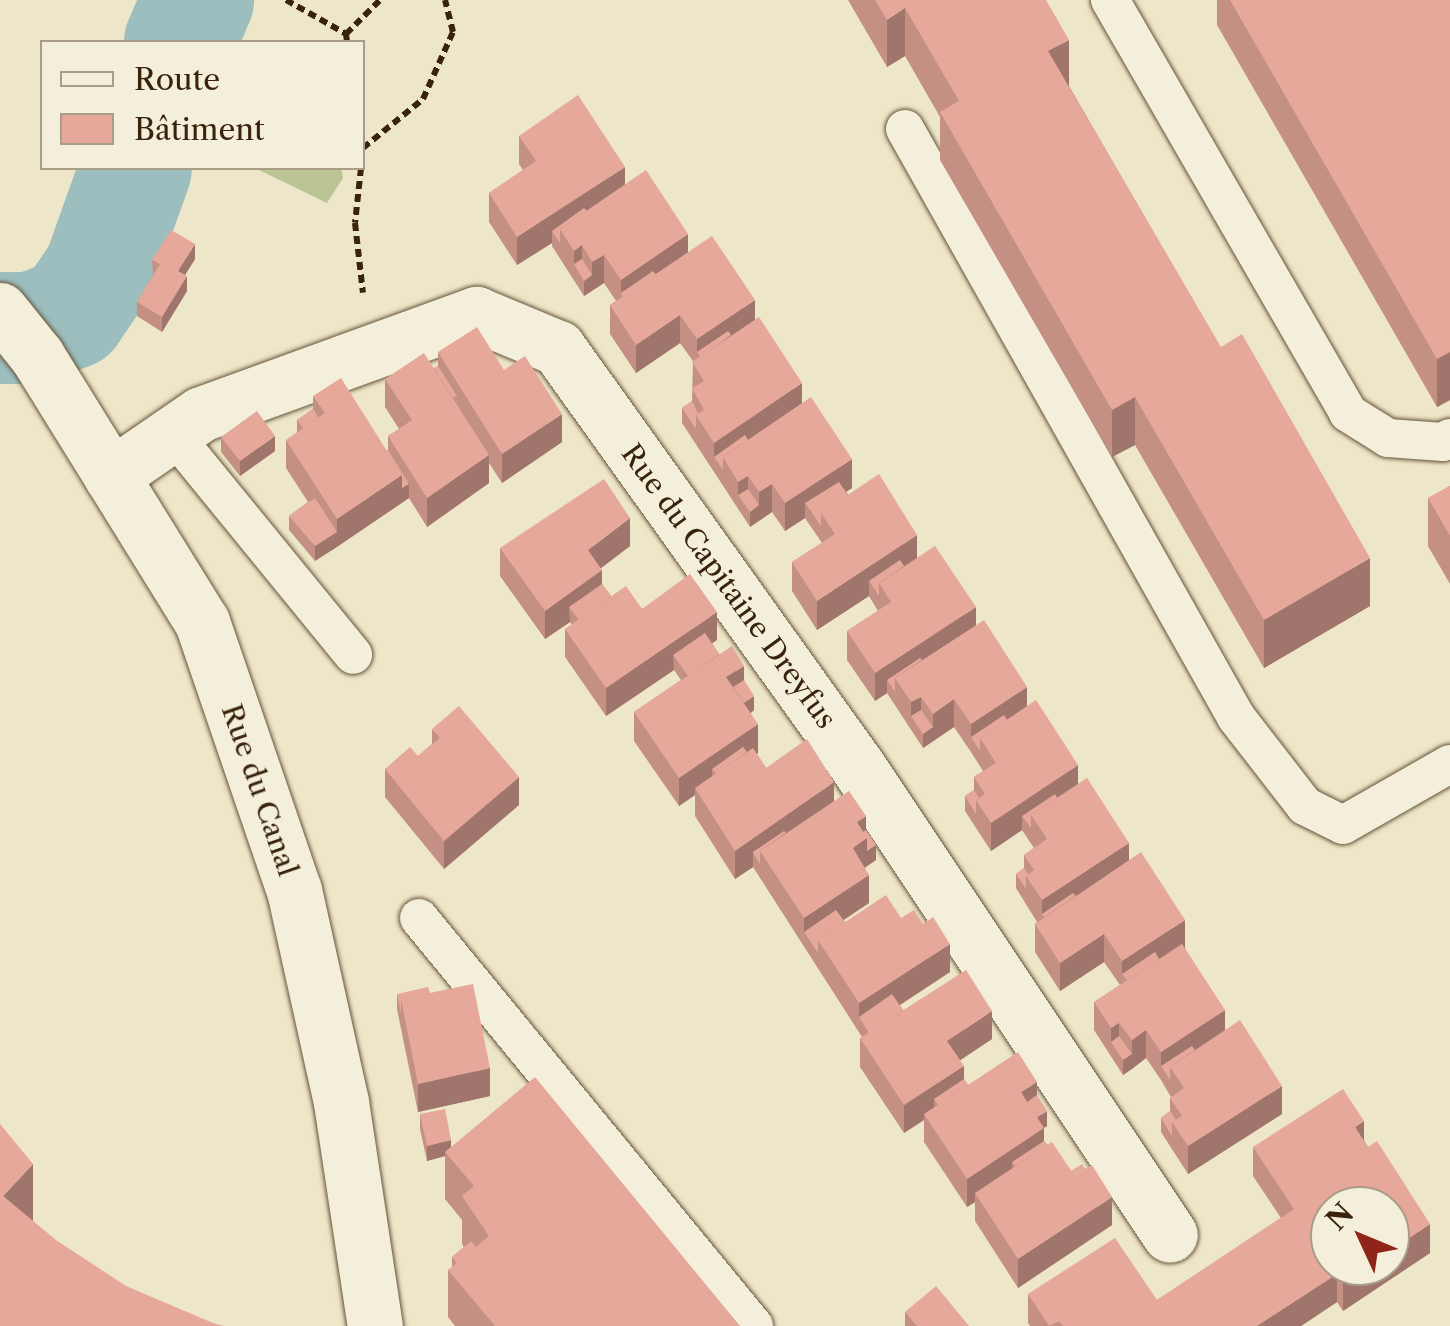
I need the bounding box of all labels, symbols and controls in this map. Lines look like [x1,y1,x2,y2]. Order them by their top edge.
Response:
legend [40,40,365,170]
text: Route [134,61,220,98]
text: Bâtiment [134,111,265,148]
street label: Rue du Capitaine Dreyfus [615,437,843,735]
street label: Rue du Canal [215,700,305,880]
north arrow [1310,1186,1410,1286]
text: N [1319,1196,1361,1237]

